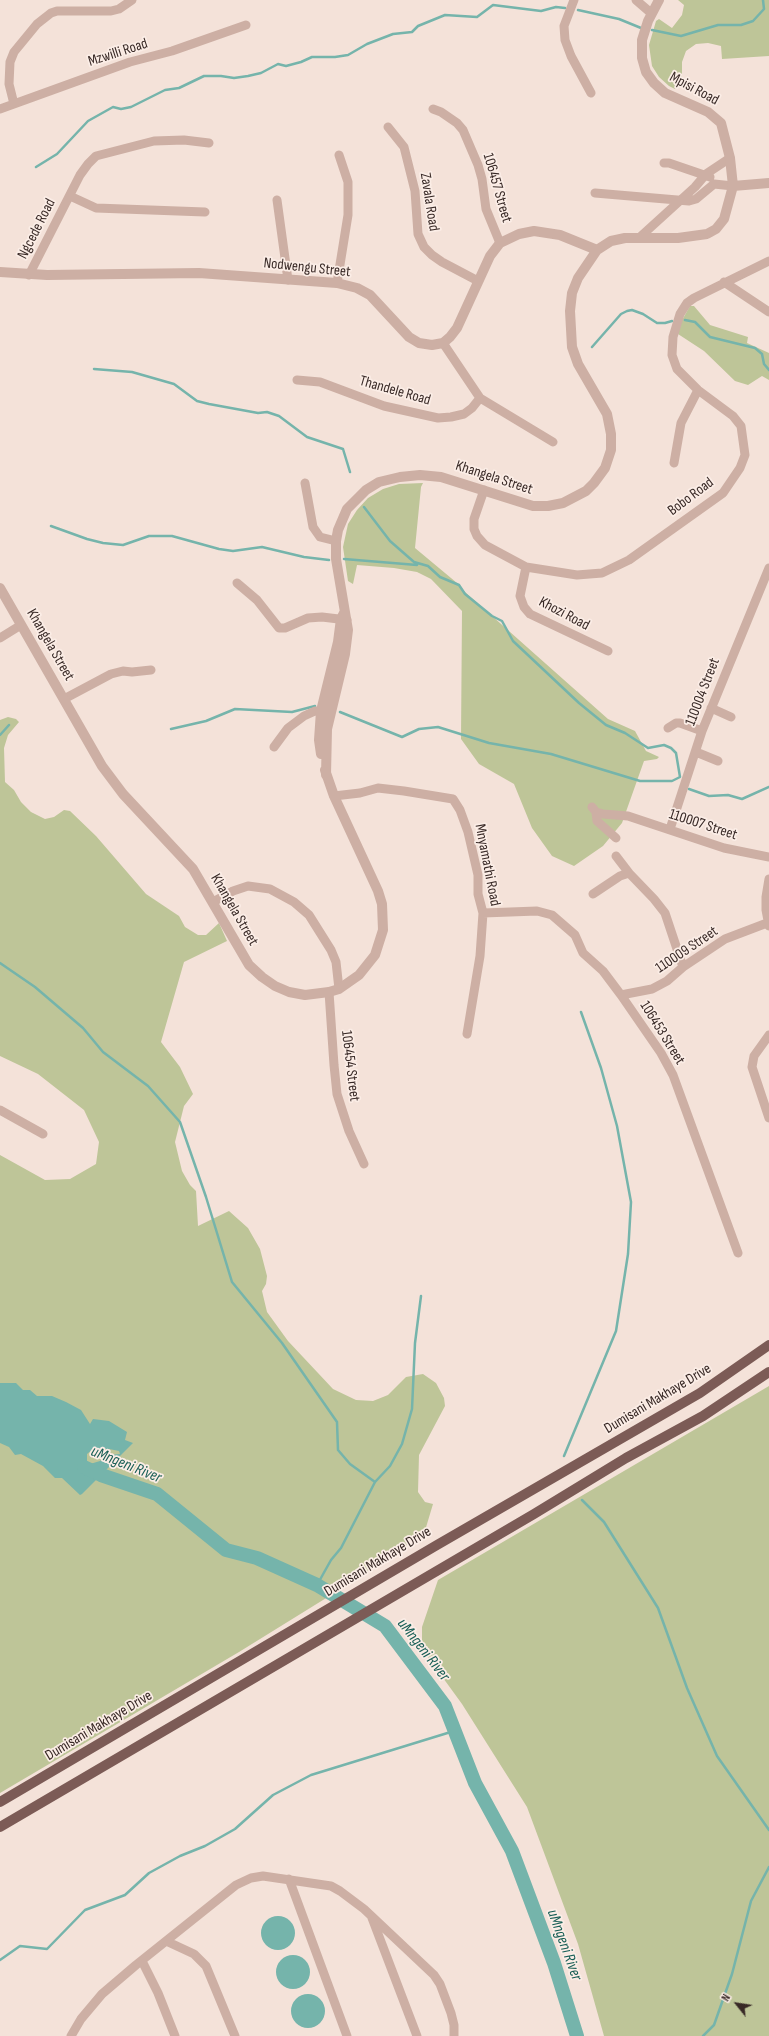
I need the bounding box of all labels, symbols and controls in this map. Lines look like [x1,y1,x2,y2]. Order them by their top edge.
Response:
street label: Mzwilli Road [86,35,150,71]
street label: Mpisi Road [666,69,722,109]
street label: 106457 Street [479,151,515,225]
street label: Zavala Road [415,171,443,233]
street label: Ngcede Road [14,196,60,262]
street label: Nodwengu Street [263,254,351,282]
street label: Thandele Road [357,372,433,410]
street label: Khangela Street [453,457,535,499]
street label: Bobo Road [665,474,717,520]
street label: Khozi Road [536,593,592,635]
street label: Khangela Street [22,606,78,684]
street label: 110004 Street [682,656,724,728]
street label: 110007 Street [667,806,739,844]
street label: Mnyamathi Road [470,822,504,908]
street label: Khangela Street [206,871,262,949]
street label: 110009 Street [652,923,722,977]
street label: 106453 Street [635,998,689,1068]
street label: 106454 Street [337,1029,363,1103]
street label: Dumisani Makhaye Drive [601,1360,715,1438]
water label: uMngeni River [88,1442,164,1488]
street label: Dumisani Makhaye Drive [321,1523,435,1601]
water label: uMngeni River [393,1615,453,1685]
street label: Dumisani Makhaye Drive [42,1687,156,1765]
water label: uMngeni River [542,1907,586,1983]
north arrow [717,1984,757,2024]
text: N [719,1992,733,2004]

